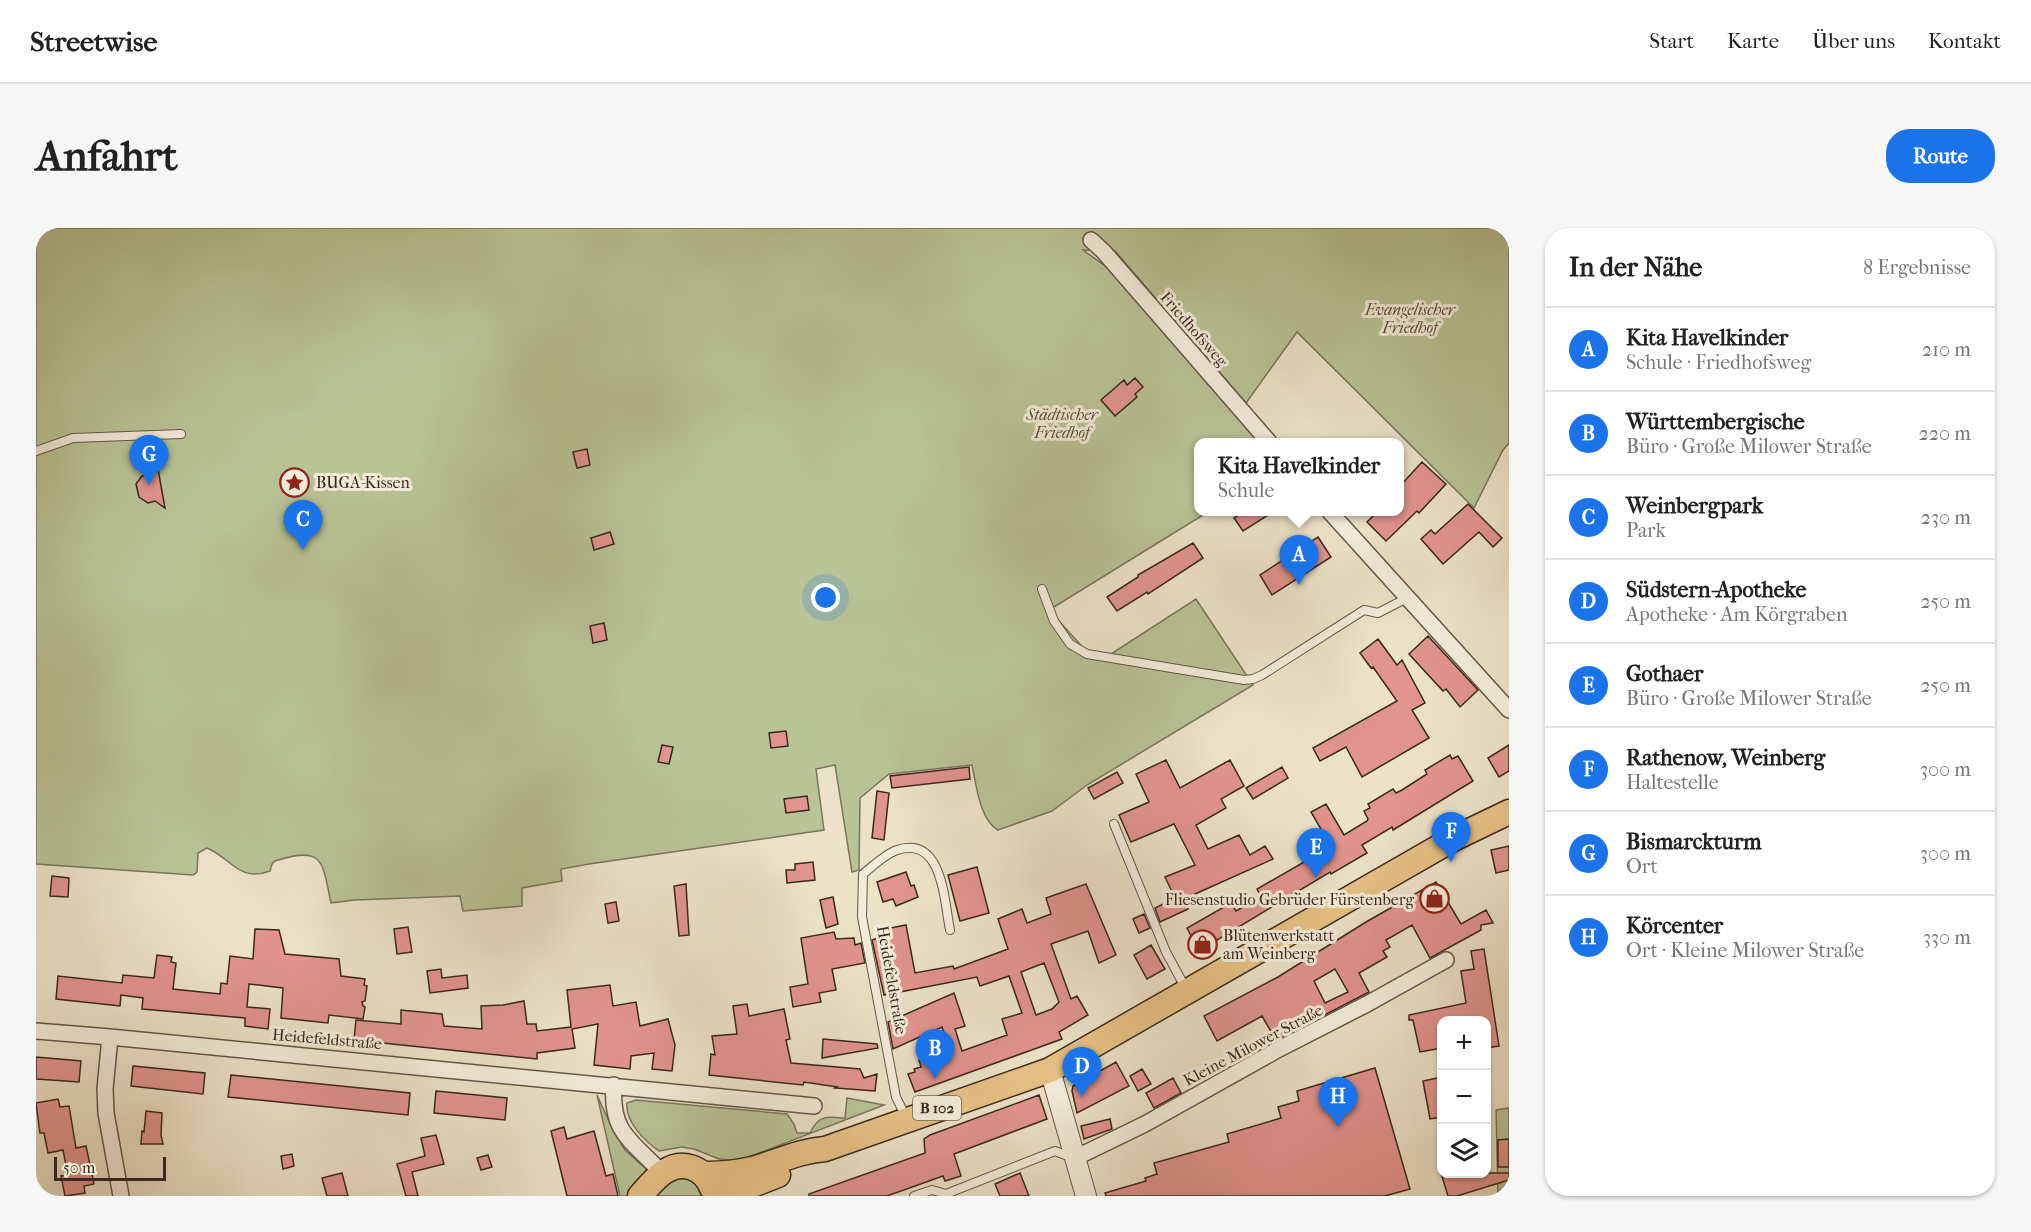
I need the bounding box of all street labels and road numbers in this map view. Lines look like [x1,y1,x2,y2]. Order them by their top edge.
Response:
street label: Friedhofsweg [1156,288,1232,371]
street label: Heidefeldstraße [873,924,911,1036]
street label: Kleine Milower Straße [1180,1000,1326,1090]
street label: Heidefeldstraße [271,1025,383,1053]
road number: B 102 [913,1096,961,1120]

